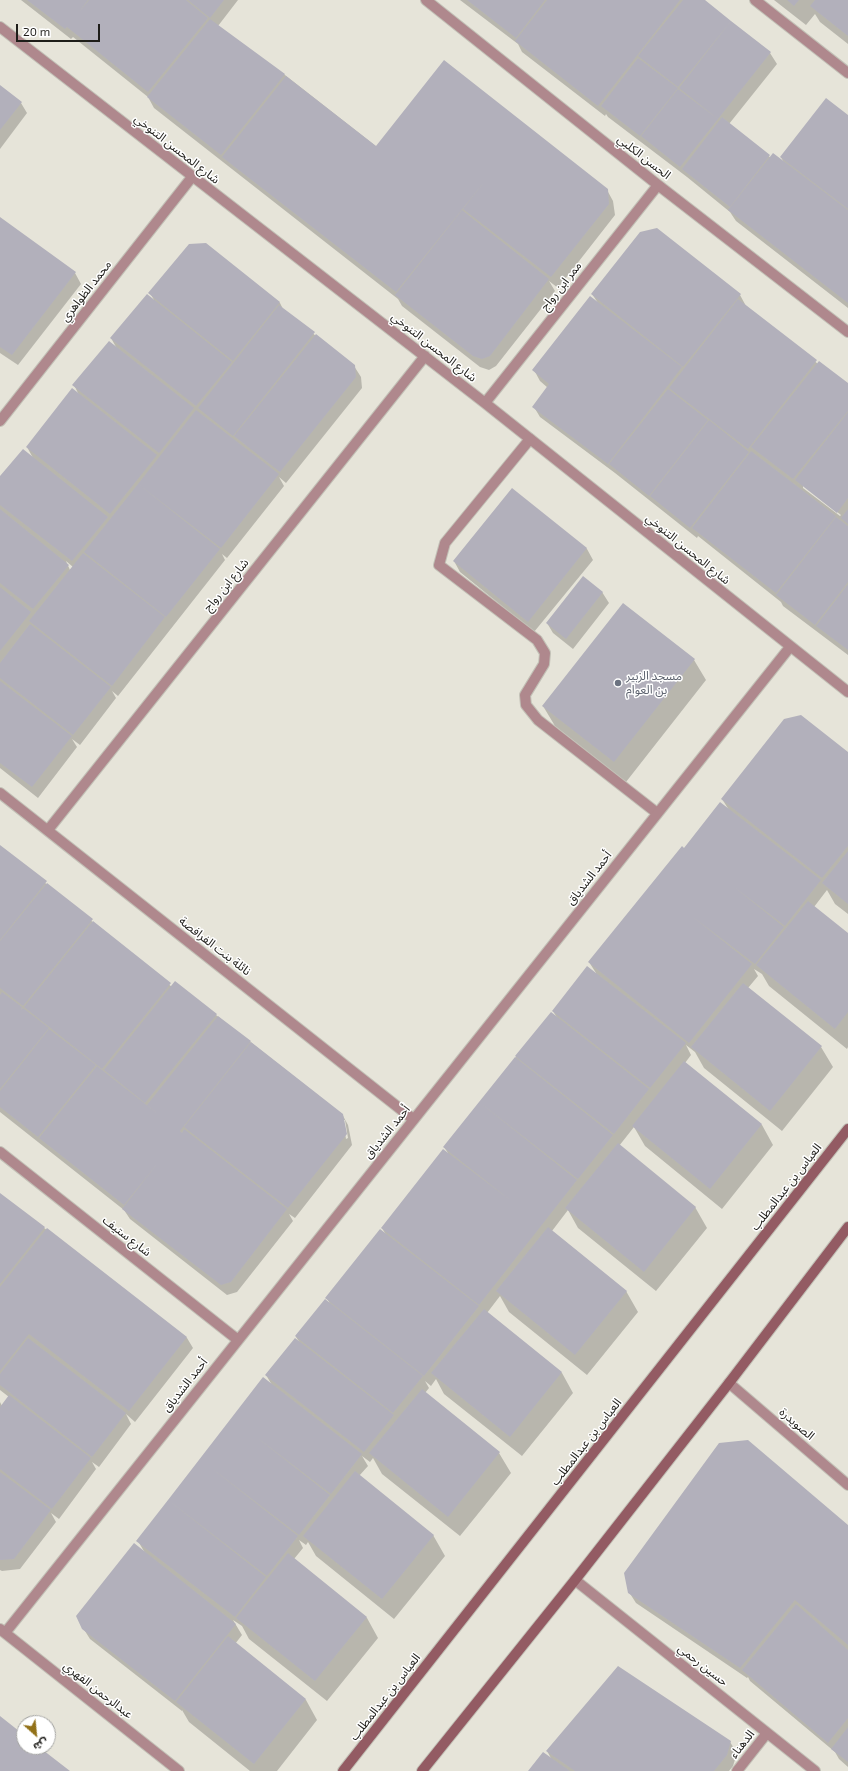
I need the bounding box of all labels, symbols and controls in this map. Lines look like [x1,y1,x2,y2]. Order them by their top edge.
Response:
scale bar [18,16,102,42]
text: 20 m [23,24,50,38]
street label: شارع المحسن التنوخي [131,111,223,187]
street label: الحسن الكلبي [614,132,674,182]
street label: محمد الظواهري [58,258,114,324]
street label: ممر ابن رواج [537,259,585,313]
street label: شارع المحسن التنوخي [388,309,480,385]
street label: شارع المحسن التنوخي [643,511,733,587]
street label: شارع ابن رواج [200,556,252,614]
place label: مسجد الزبير بن العوام [626,669,682,697]
marker: مسجد الزبير بن العوام [613,678,623,688]
street label: أحمد الشدياق [563,848,615,908]
street label: نائلة بنت الفرافصة [176,914,254,978]
street label: أحمد الشدياق [361,1102,413,1162]
street label: العباس بن عبدالمطلب [748,1141,824,1233]
street label: شارع ستيف [100,1213,154,1259]
street label: أحمد الشدياق [159,1355,211,1415]
street label: العباس بن عبدالمطلب [548,1396,624,1488]
street label: الصويدرة [777,1405,817,1443]
street label: حسين رحمي [675,1641,731,1689]
street label: العباس بن عبدالمطلب [347,1651,423,1743]
street label: عبدالرحمن الفهري [60,1658,136,1722]
north arrow [16,1715,56,1755]
street label: الدهناء [727,1727,757,1761]
text: ش [32,1736,51,1754]

